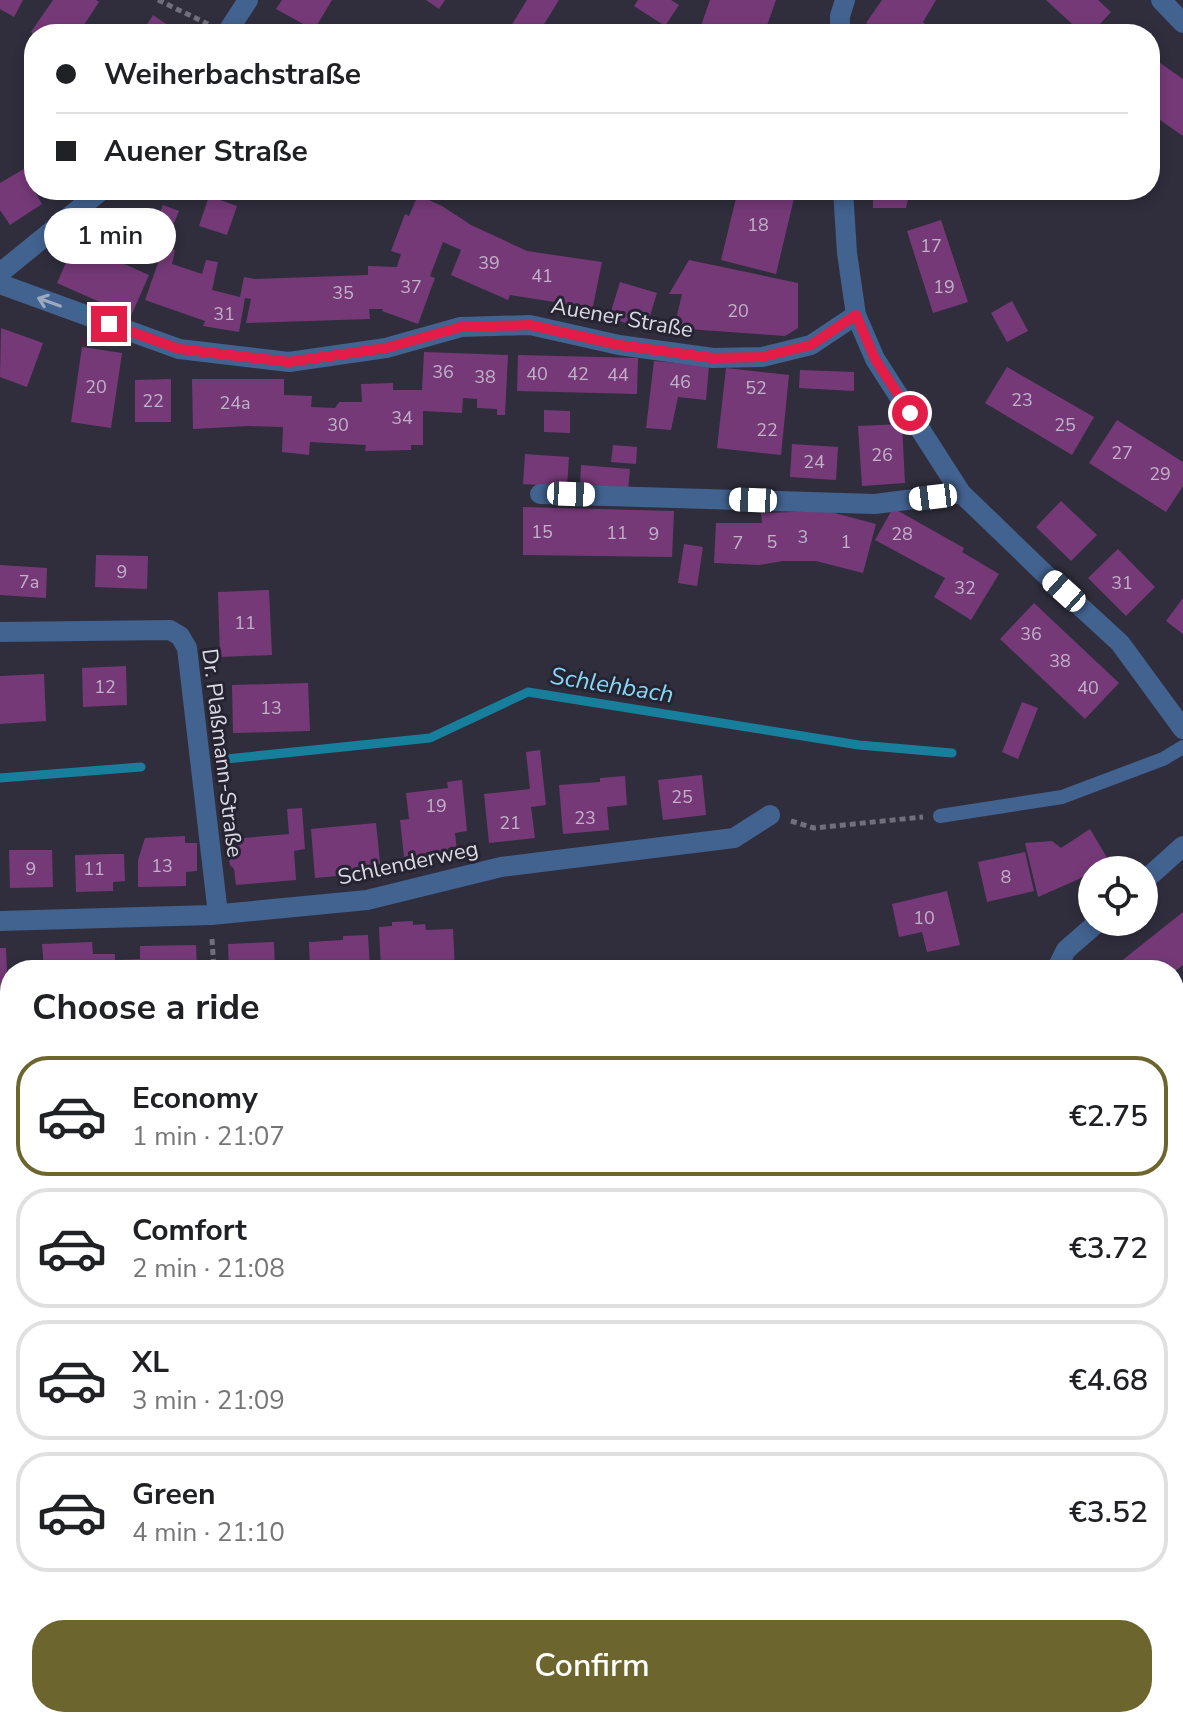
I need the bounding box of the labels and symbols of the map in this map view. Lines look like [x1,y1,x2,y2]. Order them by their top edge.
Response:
callout: 1 min [43,208,175,264]
house number: 18 [747,213,769,237]
house number: 17 [920,234,942,258]
house number: 39 [478,251,500,275]
house number: 41 [531,264,553,288]
house number: 37 [400,275,422,299]
house number: 19 [933,275,955,299]
house number: 35 [332,281,354,305]
street label: Auener Straße [549,291,695,345]
one-way arrow [37,294,61,308]
house number: 20 [727,299,749,323]
house number: 31 [213,302,235,326]
route end [91,306,127,342]
house number: 36 [432,360,454,384]
house number: 40 [526,362,548,386]
house number: 42 [567,362,589,386]
house number: 44 [607,363,629,387]
house number: 38 [474,365,496,389]
house number: 46 [669,370,691,394]
house number: 20 [85,375,107,399]
house number: 52 [745,376,767,400]
house number: 23 [1011,388,1033,412]
house number: 22 [142,389,164,413]
house number: 24a [219,391,251,415]
route start [892,395,928,431]
house number: 34 [391,406,413,430]
house number: 30 [327,413,349,437]
house number: 25 [1054,413,1076,437]
house number: 22 [756,418,778,442]
house number: 27 [1111,441,1133,465]
house number: 26 [871,443,893,467]
house number: 24 [803,450,825,474]
house number: 29 [1149,462,1171,486]
car [547,481,595,507]
car [908,482,958,512]
car [729,487,777,513]
house number: 15 [531,520,553,544]
house number: 11 [606,521,628,545]
house number: 9 [649,522,659,546]
house number: 28 [891,522,913,546]
house number: 3 [798,525,808,549]
house number: 5 [767,530,777,554]
house number: 1 [841,530,851,554]
house number: 7 [733,531,743,555]
house number: 9 [117,560,127,584]
car [1038,566,1090,616]
house number: 7a [19,570,39,594]
house number: 31 [1111,571,1133,595]
house number: 32 [954,576,976,600]
house number: 11 [234,611,256,635]
house number: 36 [1020,622,1042,646]
street label: Dr. Plaßmann-Straße [194,647,250,859]
house number: 38 [1049,649,1071,673]
water label: Schlehbach [548,659,676,711]
house number: 12 [94,675,116,699]
house number: 40 [1077,676,1099,700]
house number: 13 [260,696,282,720]
house number: 25 [671,785,693,809]
house number: 19 [425,794,447,818]
house number: 23 [574,806,596,830]
house number: 21 [499,811,521,835]
street label: Schlenderweg [335,833,481,893]
house number: 13 [151,854,173,878]
house number: 9 [26,857,36,881]
house number: 11 [83,857,105,881]
house number: 8 [1001,865,1011,889]
house number: 10 [913,906,935,930]

